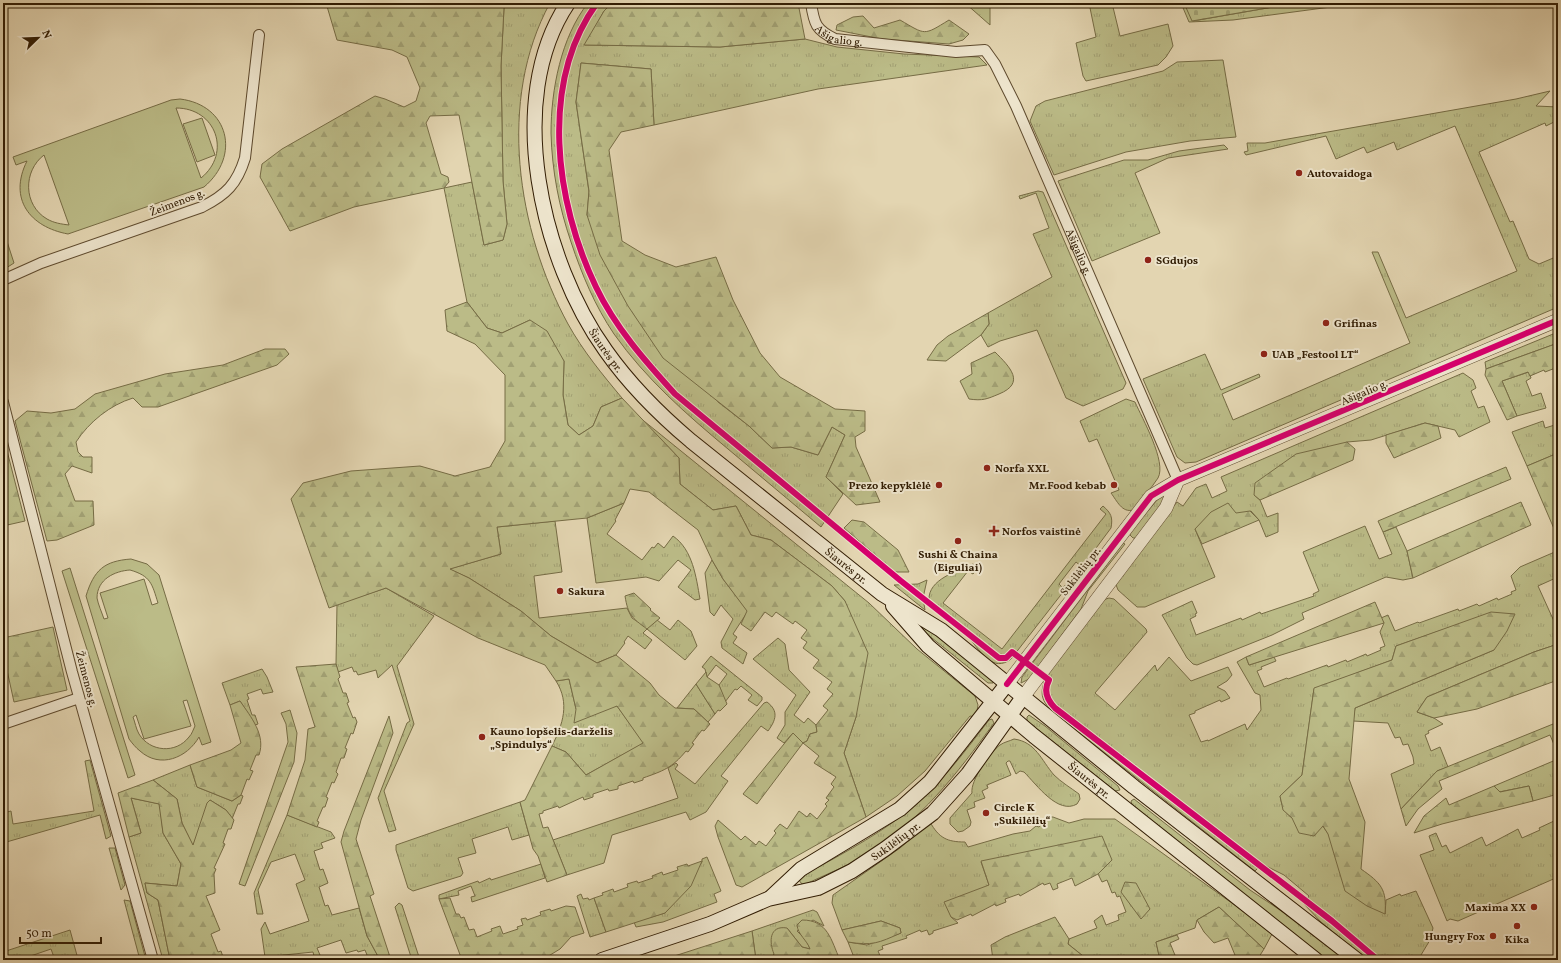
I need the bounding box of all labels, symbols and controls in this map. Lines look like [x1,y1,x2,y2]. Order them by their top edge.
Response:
north arrow [18,18,58,58]
street label: Ašigalio g. [811,22,864,51]
text: N [37,28,54,41]
place label: Autovaidoga [1307,167,1372,182]
marker: Autovaidoga [1294,168,1304,178]
street label: Žeimenos g. [148,186,208,221]
street label: Ašigalio g. [1061,227,1095,279]
place label: SGdujos [1156,254,1198,269]
marker: SGdujos [1143,255,1153,265]
place label: Grifinas [1334,317,1377,332]
marker: Grifinas [1321,318,1331,328]
street label: Šiaurės pr. [584,326,626,377]
place label: UAB „Festool LT“ [1272,348,1359,363]
marker: UAB „Festool LT“ [1259,349,1269,359]
street label: Ašigalio g. [1339,377,1391,410]
place label: Norfa XXL [995,462,1049,477]
marker: Norfa XXL [982,463,992,473]
place label: Prezo kepyklėlė [849,479,931,494]
place label: Mr.Food kebab [1029,479,1106,494]
marker: Prezo kepyklėlė [934,480,944,490]
marker: Mr.Food kebab [1109,480,1119,490]
place label: Norfos vaistinė [1002,525,1081,540]
marker: Norfos vaistinė [989,526,999,536]
marker: Sushi & Chaina (Eiguliai) [953,536,963,546]
street label: Sukilėlių pr. [1057,544,1105,599]
street label: Šiaurės pr. [821,545,870,589]
place label: Sushi & Chaina (Eiguliai) [918,548,998,576]
place label: Sakura [568,585,605,600]
marker: Sakura [555,586,565,596]
street label: Žeimenos g. [71,649,100,710]
place label: Kauno lopšelis-darželis „Spindulys“ [490,725,613,753]
marker: Kauno lopšelis-darželis „Spindulys“ [477,732,487,742]
street label: Šiaurės pr. [1064,759,1113,803]
place label: Circle K „Sukilėlių“ [994,801,1050,829]
marker: Circle K „Sukilėlių“ [981,808,991,818]
street label: Sukilėlių pr. [868,819,925,865]
place label: Maxima XX [1465,901,1526,916]
marker: Maxima XX [1529,902,1539,912]
scale bar [20,919,101,945]
marker: Kika [1512,921,1522,931]
text: 50 m [26,926,52,942]
place label: Hungry Fox [1425,930,1485,945]
marker: Hungry Fox [1488,931,1498,941]
place label: Kika [1505,933,1529,948]

